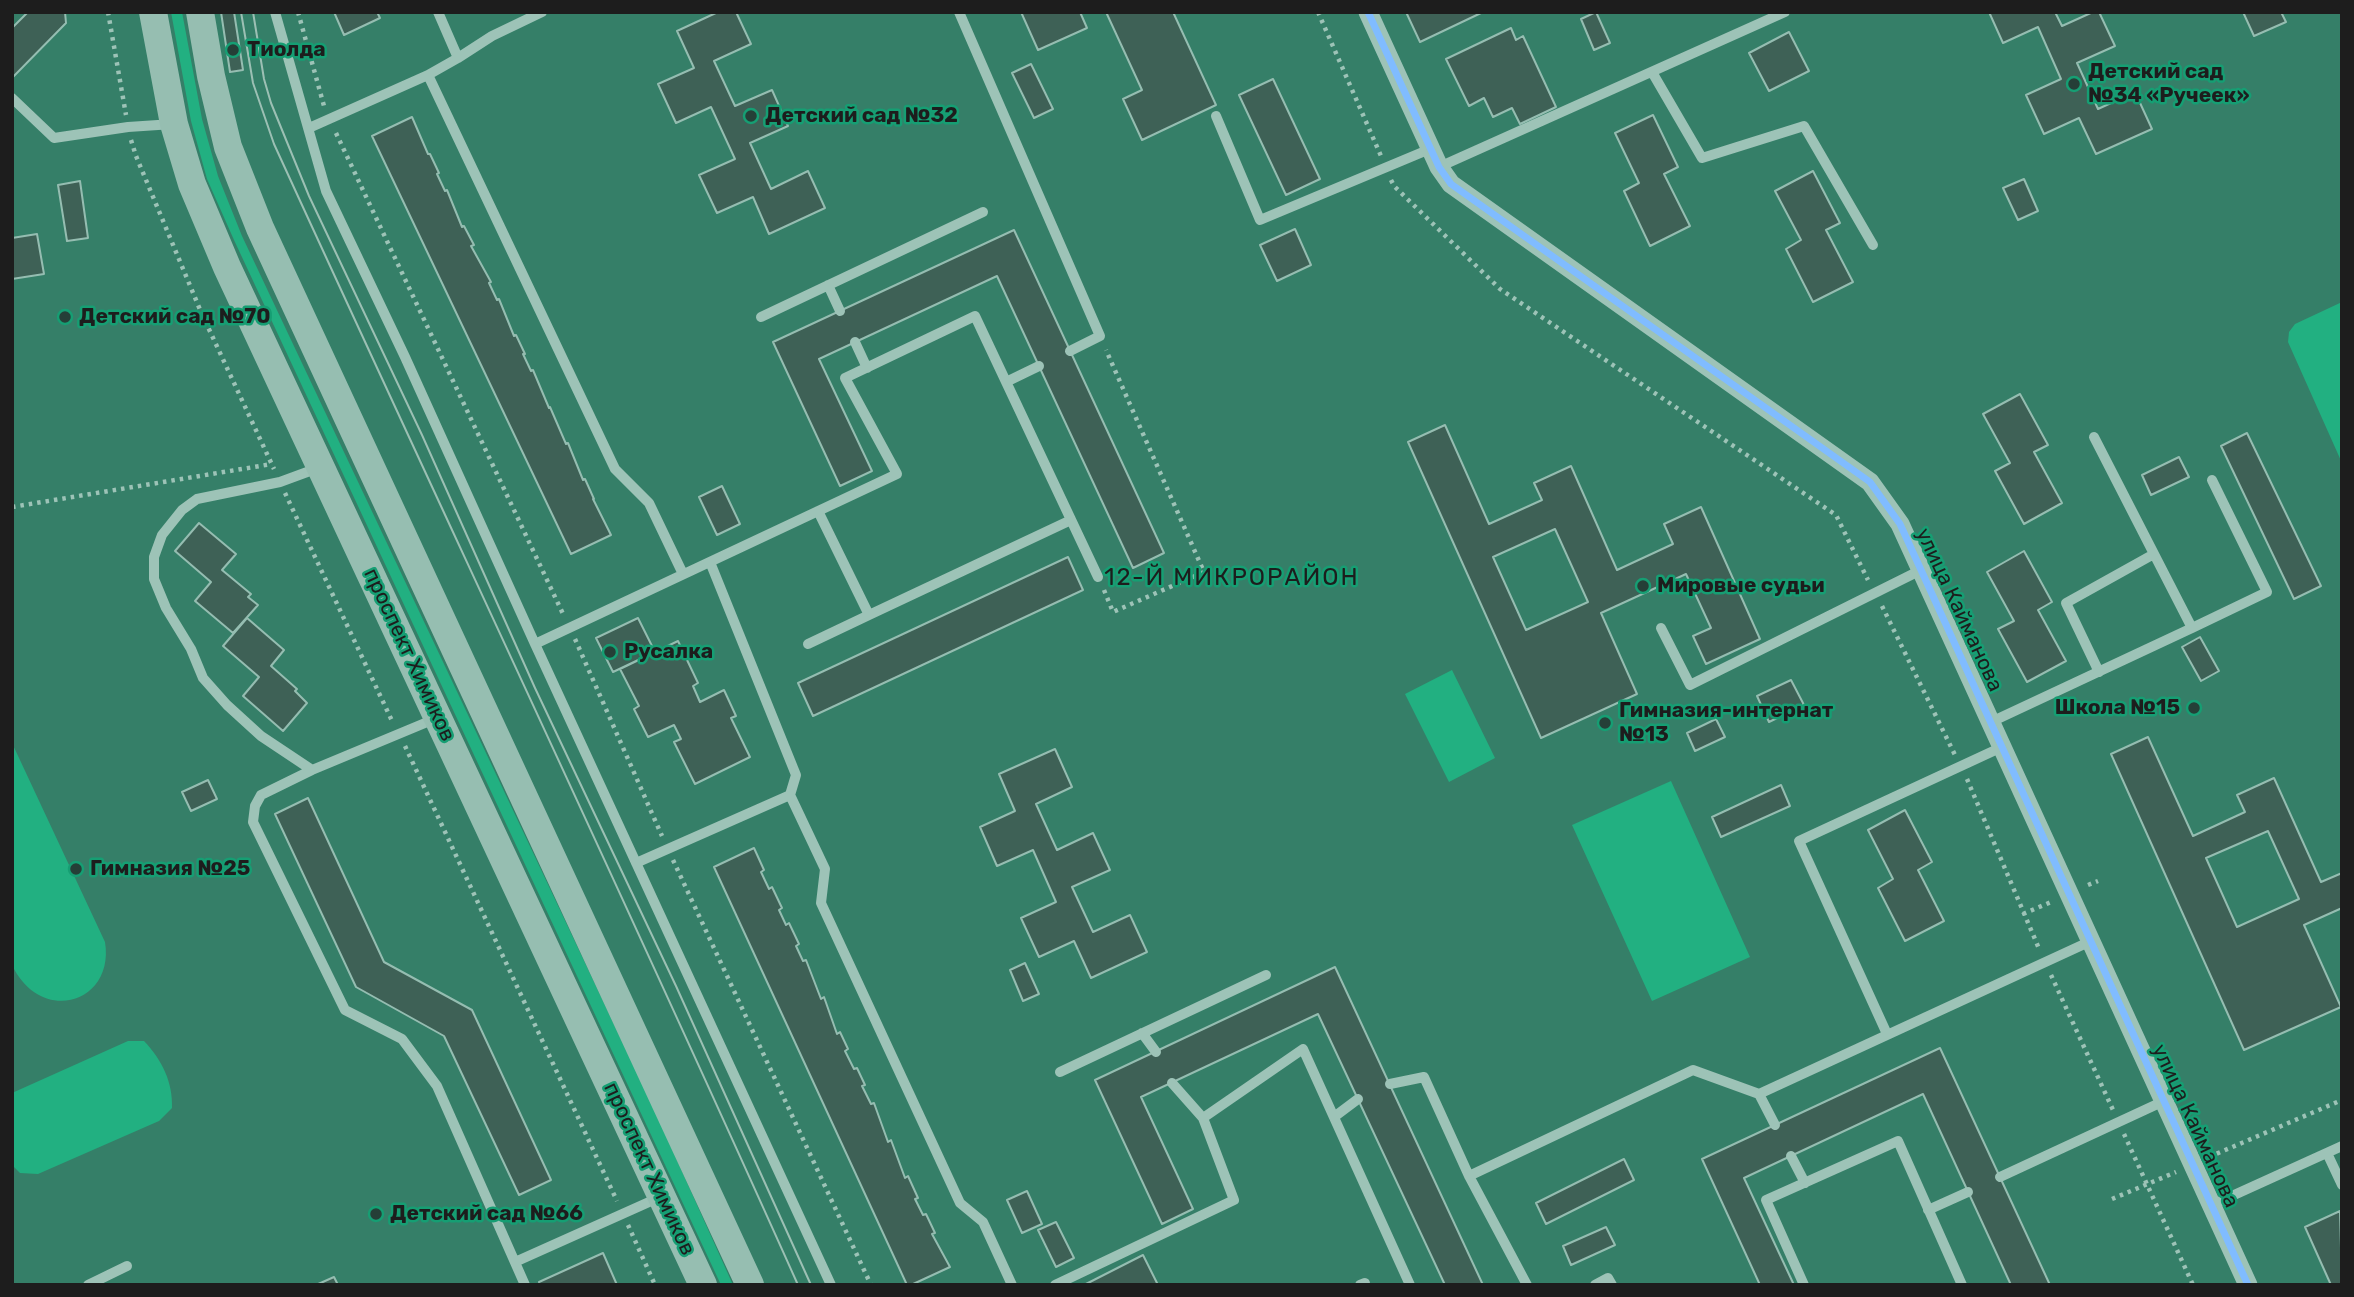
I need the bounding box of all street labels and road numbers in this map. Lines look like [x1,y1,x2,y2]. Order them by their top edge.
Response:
street label: улица Кайманова [1910,524,2008,696]
street label: проспект Химиков [358,565,460,745]
street label: улица Кайманова [2146,1040,2244,1212]
street label: проспект Химиков [598,1079,700,1259]

